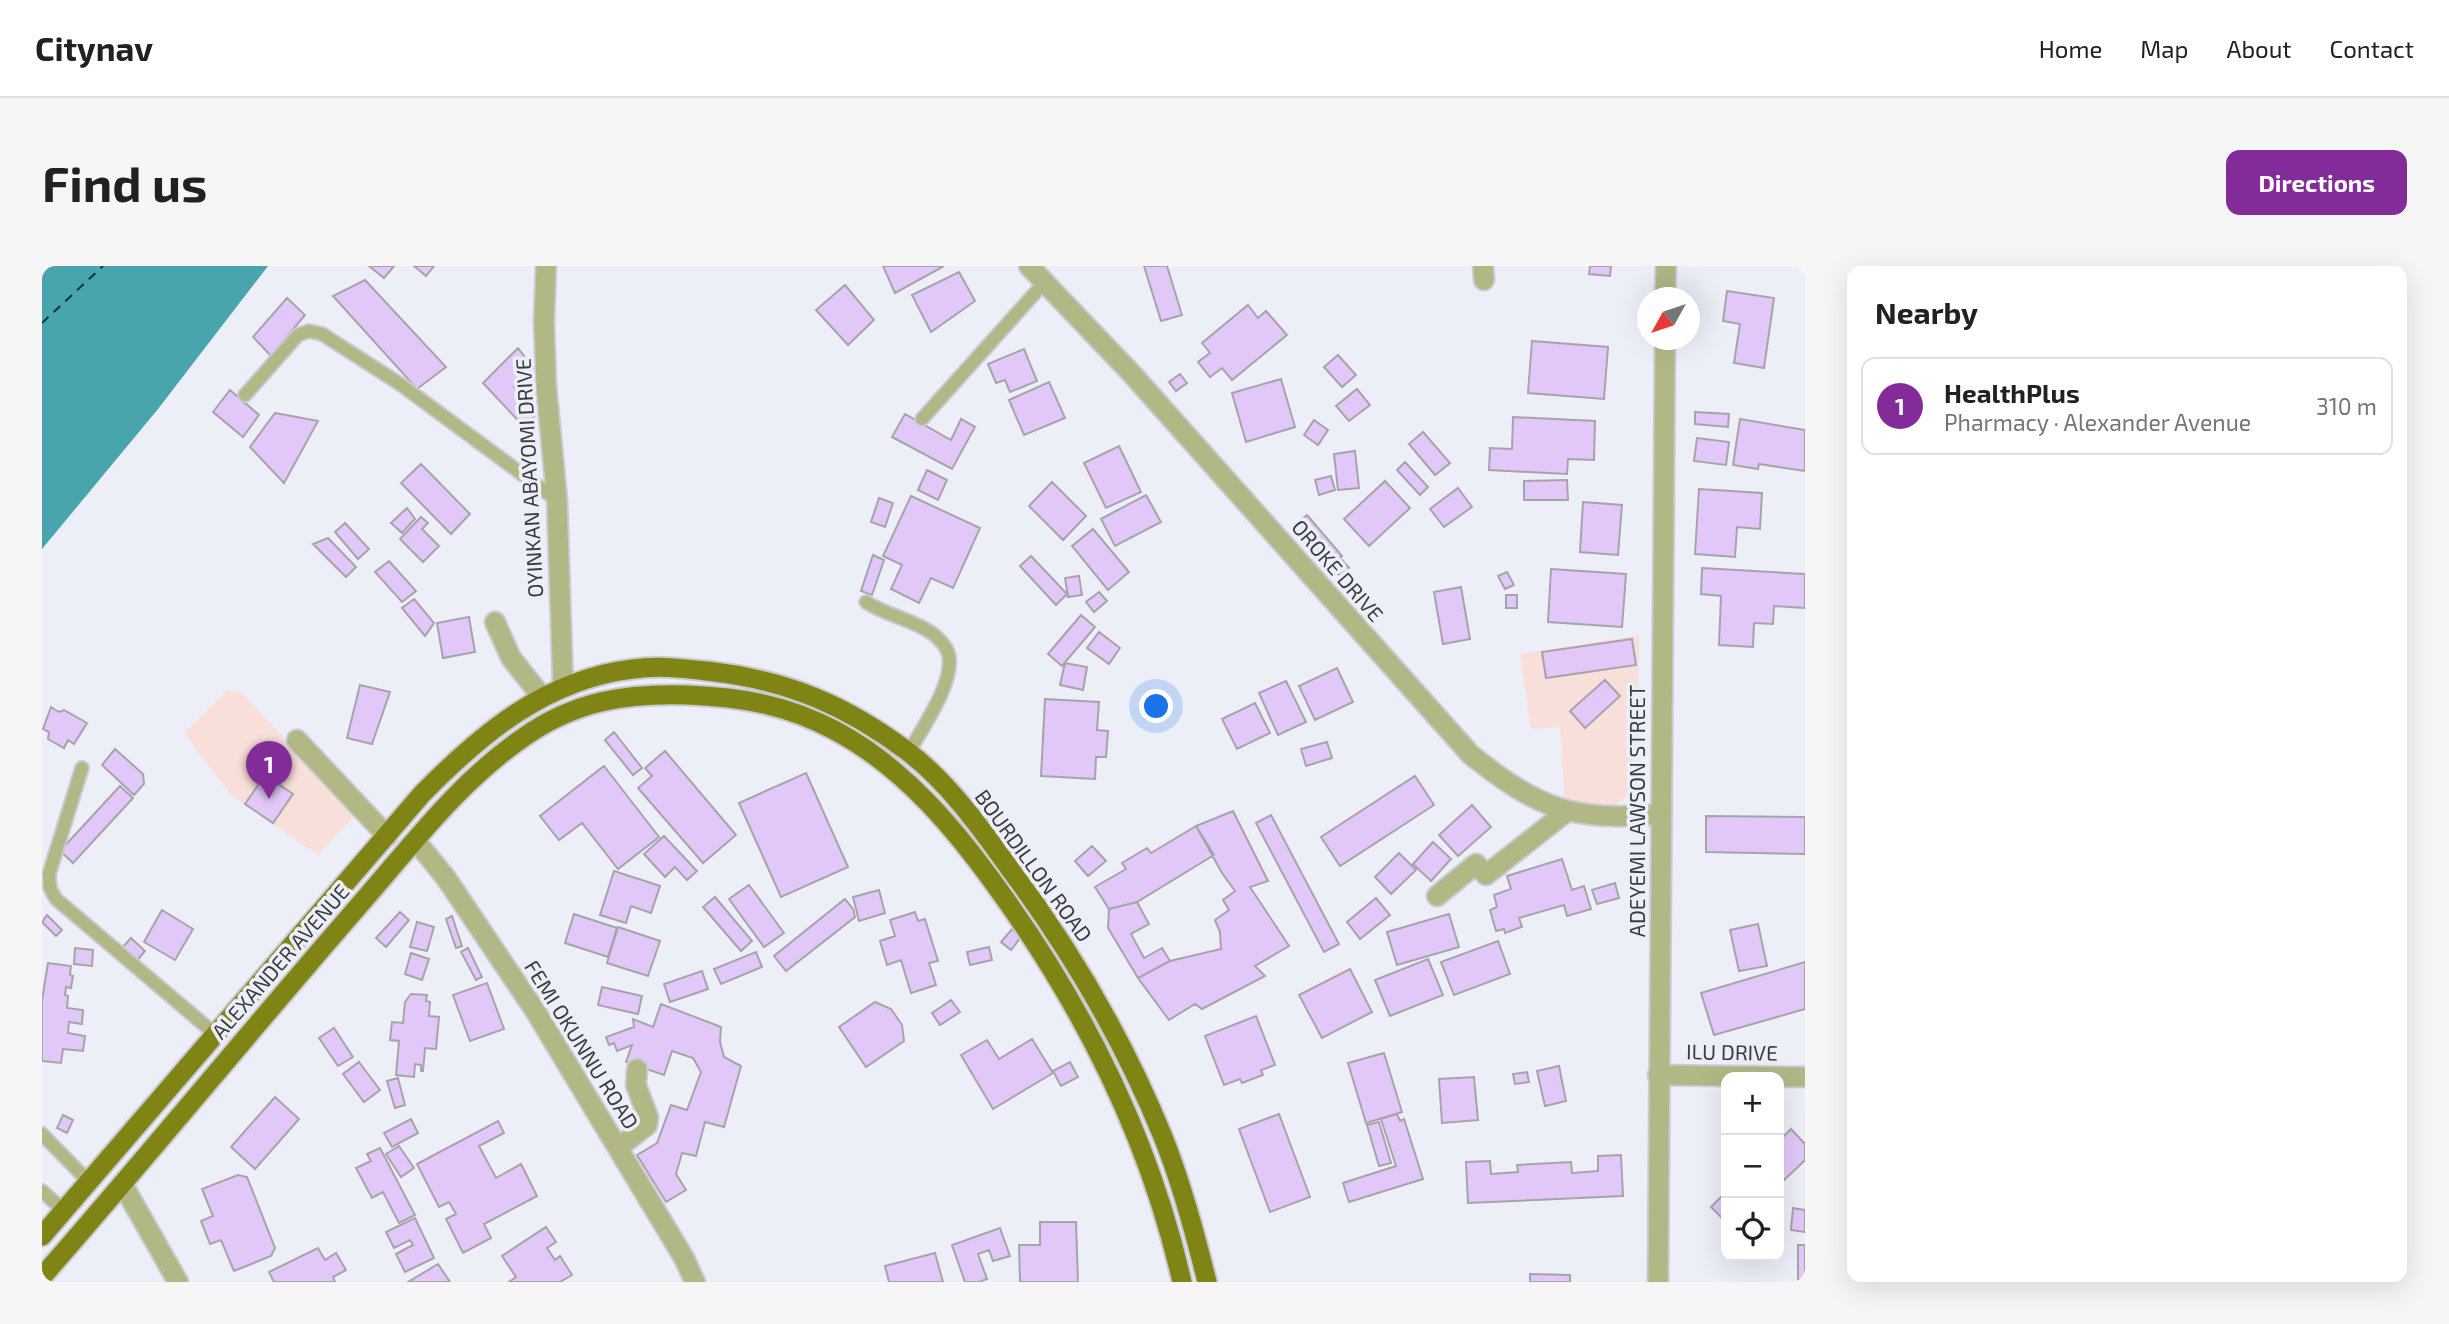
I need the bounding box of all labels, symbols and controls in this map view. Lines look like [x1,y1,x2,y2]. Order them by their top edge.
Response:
text: Citynav [35,28,153,68]
text: Home [2039,34,2102,63]
text: Map [2140,34,2188,63]
text: About [2226,34,2292,63]
text: Contact [2330,34,2414,63]
button: Directions [2226,150,2407,215]
text: Find us [42,153,207,212]
north arrow [1637,287,1700,350]
text: Nearby [1875,294,1978,330]
street label: OYINKAN ABAYOMI DRIVE [510,358,547,598]
text: HealthPlus [1944,377,2080,408]
text: 1 [1895,392,1905,420]
text: 310 m [2316,392,2377,420]
text: Pharmacy · Alexander Avenue [1944,408,2251,436]
street label: OROKE DRIVE [1287,514,1389,626]
street label: ADEYEMI LAWSON STREET [1624,685,1649,937]
your location [1139,689,1173,723]
pin: 1 [246,741,292,799]
street label: BOURDILLON ROAD [971,784,1098,946]
street label: ALEXANDER AVENUE [206,879,354,1043]
street label: FEMI OKUNNU ROAD [520,955,644,1133]
street label: ILU DRIVE [1686,1038,1778,1065]
map controls [1721,1072,1784,1261]
button: + [1721,1072,1784,1135]
button: − [1721,1135,1784,1198]
button: locate [1721,1198,1784,1261]

